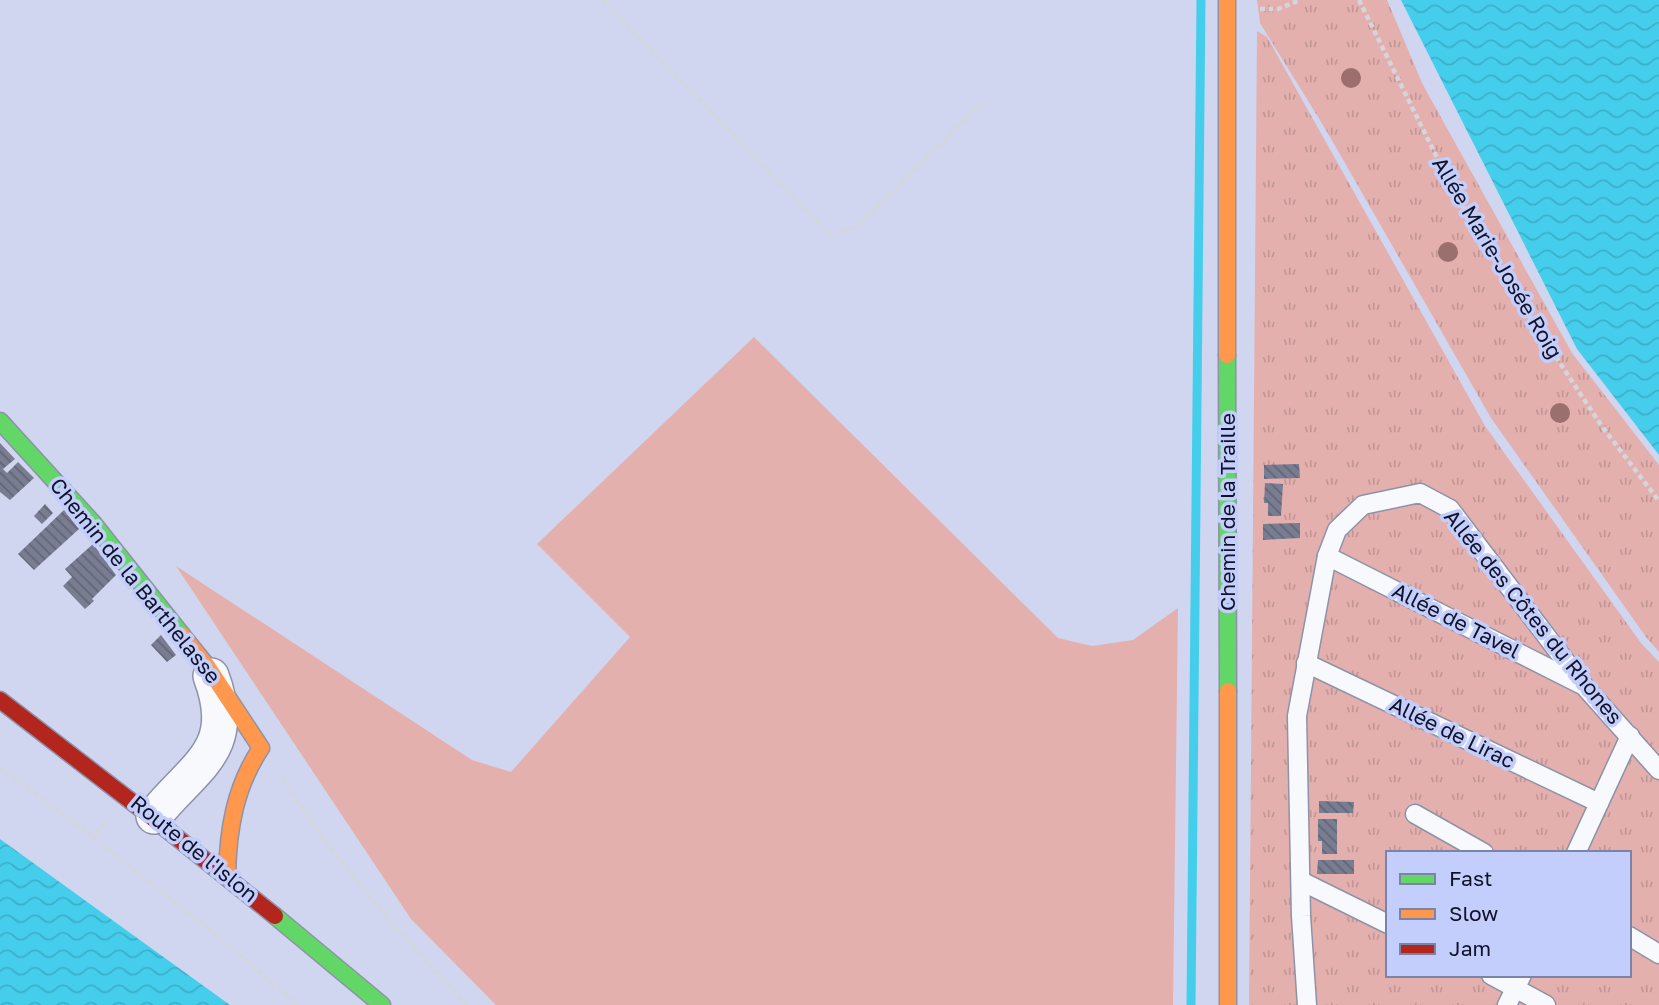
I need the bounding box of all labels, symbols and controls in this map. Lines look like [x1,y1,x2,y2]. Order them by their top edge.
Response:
street label: Allée Marie-Josée Roig [1427,152,1568,363]
street label: Chemin de la Traille [1214,413,1240,611]
street label: Chemin de la Barthelasse [45,472,227,688]
street label: Allée des Côtes du Rhones [1439,504,1628,729]
street label: Allée de Tavel [1388,577,1525,663]
street label: Allée de Lirac [1386,691,1519,774]
street label: Route de l'Islon [126,789,263,907]
legend [1386,851,1631,977]
text: Fast [1449,865,1492,891]
text: Slow [1449,900,1498,926]
text: Jam [1449,935,1491,961]

